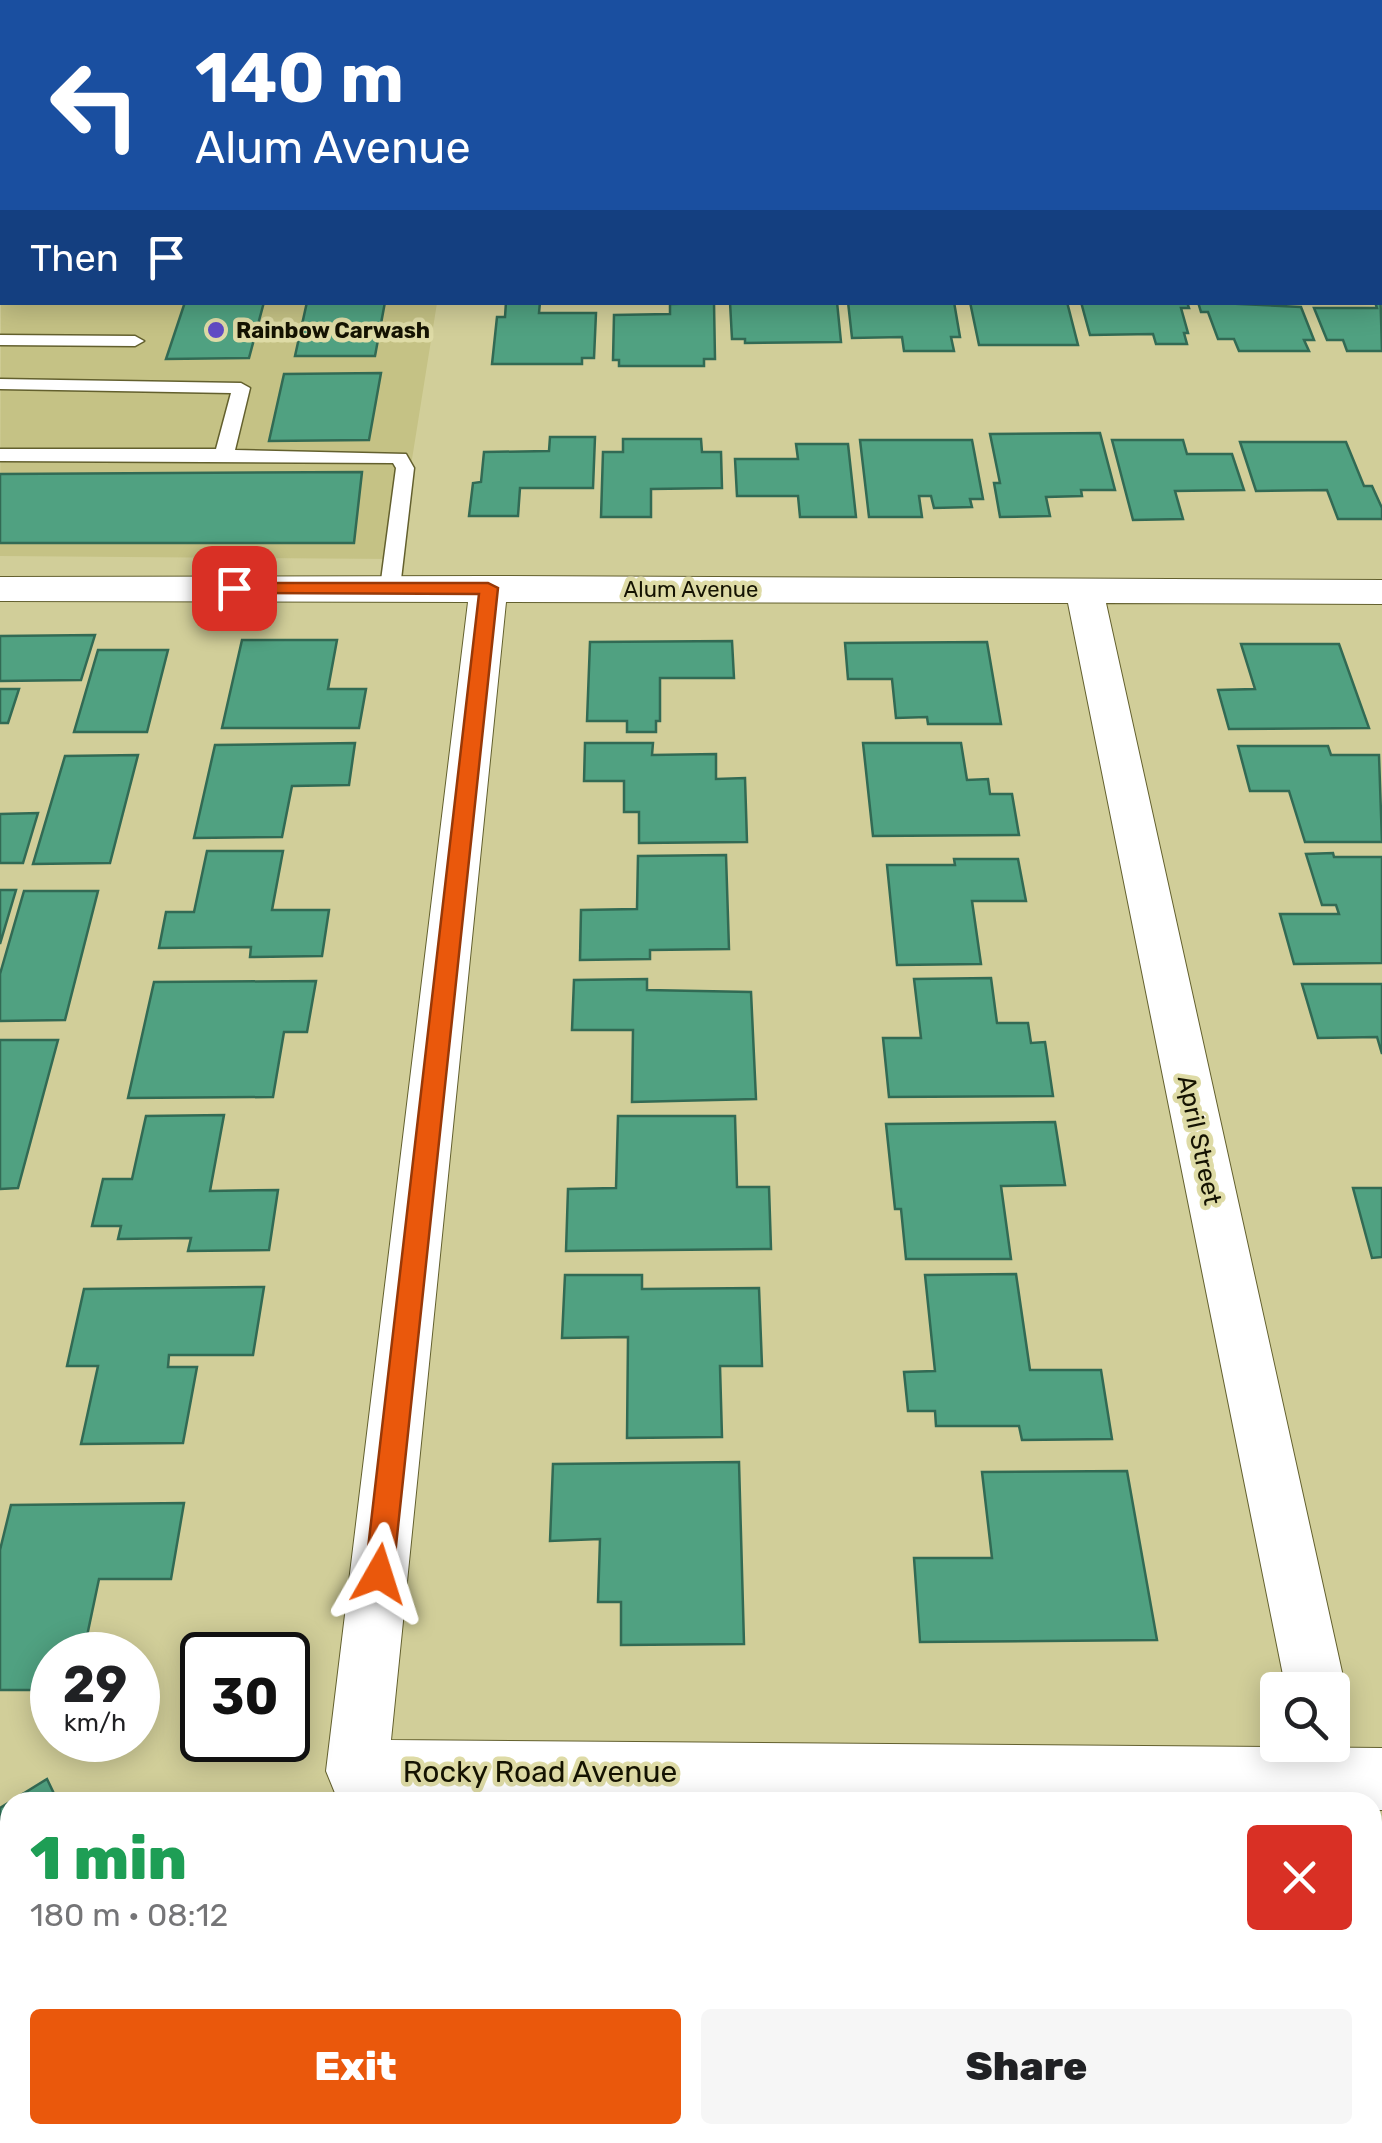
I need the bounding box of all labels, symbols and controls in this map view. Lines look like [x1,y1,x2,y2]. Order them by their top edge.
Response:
text: 140 m [195,37,404,120]
icon: left [30,40,160,170]
text: Alum Avenue [195,121,471,174]
icon: arrive [139,230,194,285]
text: Then [30,235,119,281]
place label: Rainbow Carwash [236,317,430,344]
marker: Rainbow Carwash [205,319,227,341]
pin [192,546,277,631]
icon: arrive [207,561,262,616]
street label: Alum Avenue [624,576,758,603]
street label: April Street [1172,1073,1227,1208]
position arrow [327,1522,431,1626]
speed limit sign: 30 [180,1632,310,1762]
text: 29 [63,1655,127,1715]
map controls [1260,1672,1350,1762]
button: search [1260,1672,1350,1762]
text: km/h [64,1708,126,1737]
street label: Rocky Road Avenue [403,1754,677,1790]
text: 1 min [30,1823,187,1894]
button: close [1247,1825,1352,1930]
text: 180 m · 08:12 [30,1896,228,1934]
button: Exit [30,2009,681,2124]
button: Share [701,2009,1352,2124]

